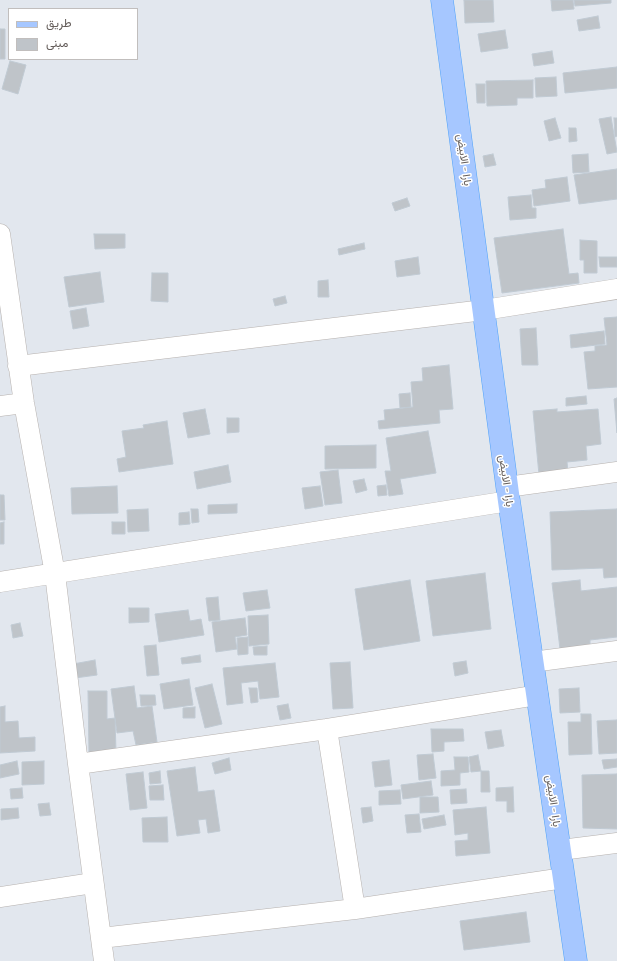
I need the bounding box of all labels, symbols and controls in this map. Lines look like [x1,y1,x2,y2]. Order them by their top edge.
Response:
legend [8,8,138,60]
text: طريق [46,15,71,30]
text: مبنى [46,35,68,50]
street label: بارا - الابيض [454,133,474,187]
street label: بارا - الابيض [496,454,516,508]
street label: بارا - الابيض [543,774,563,828]

